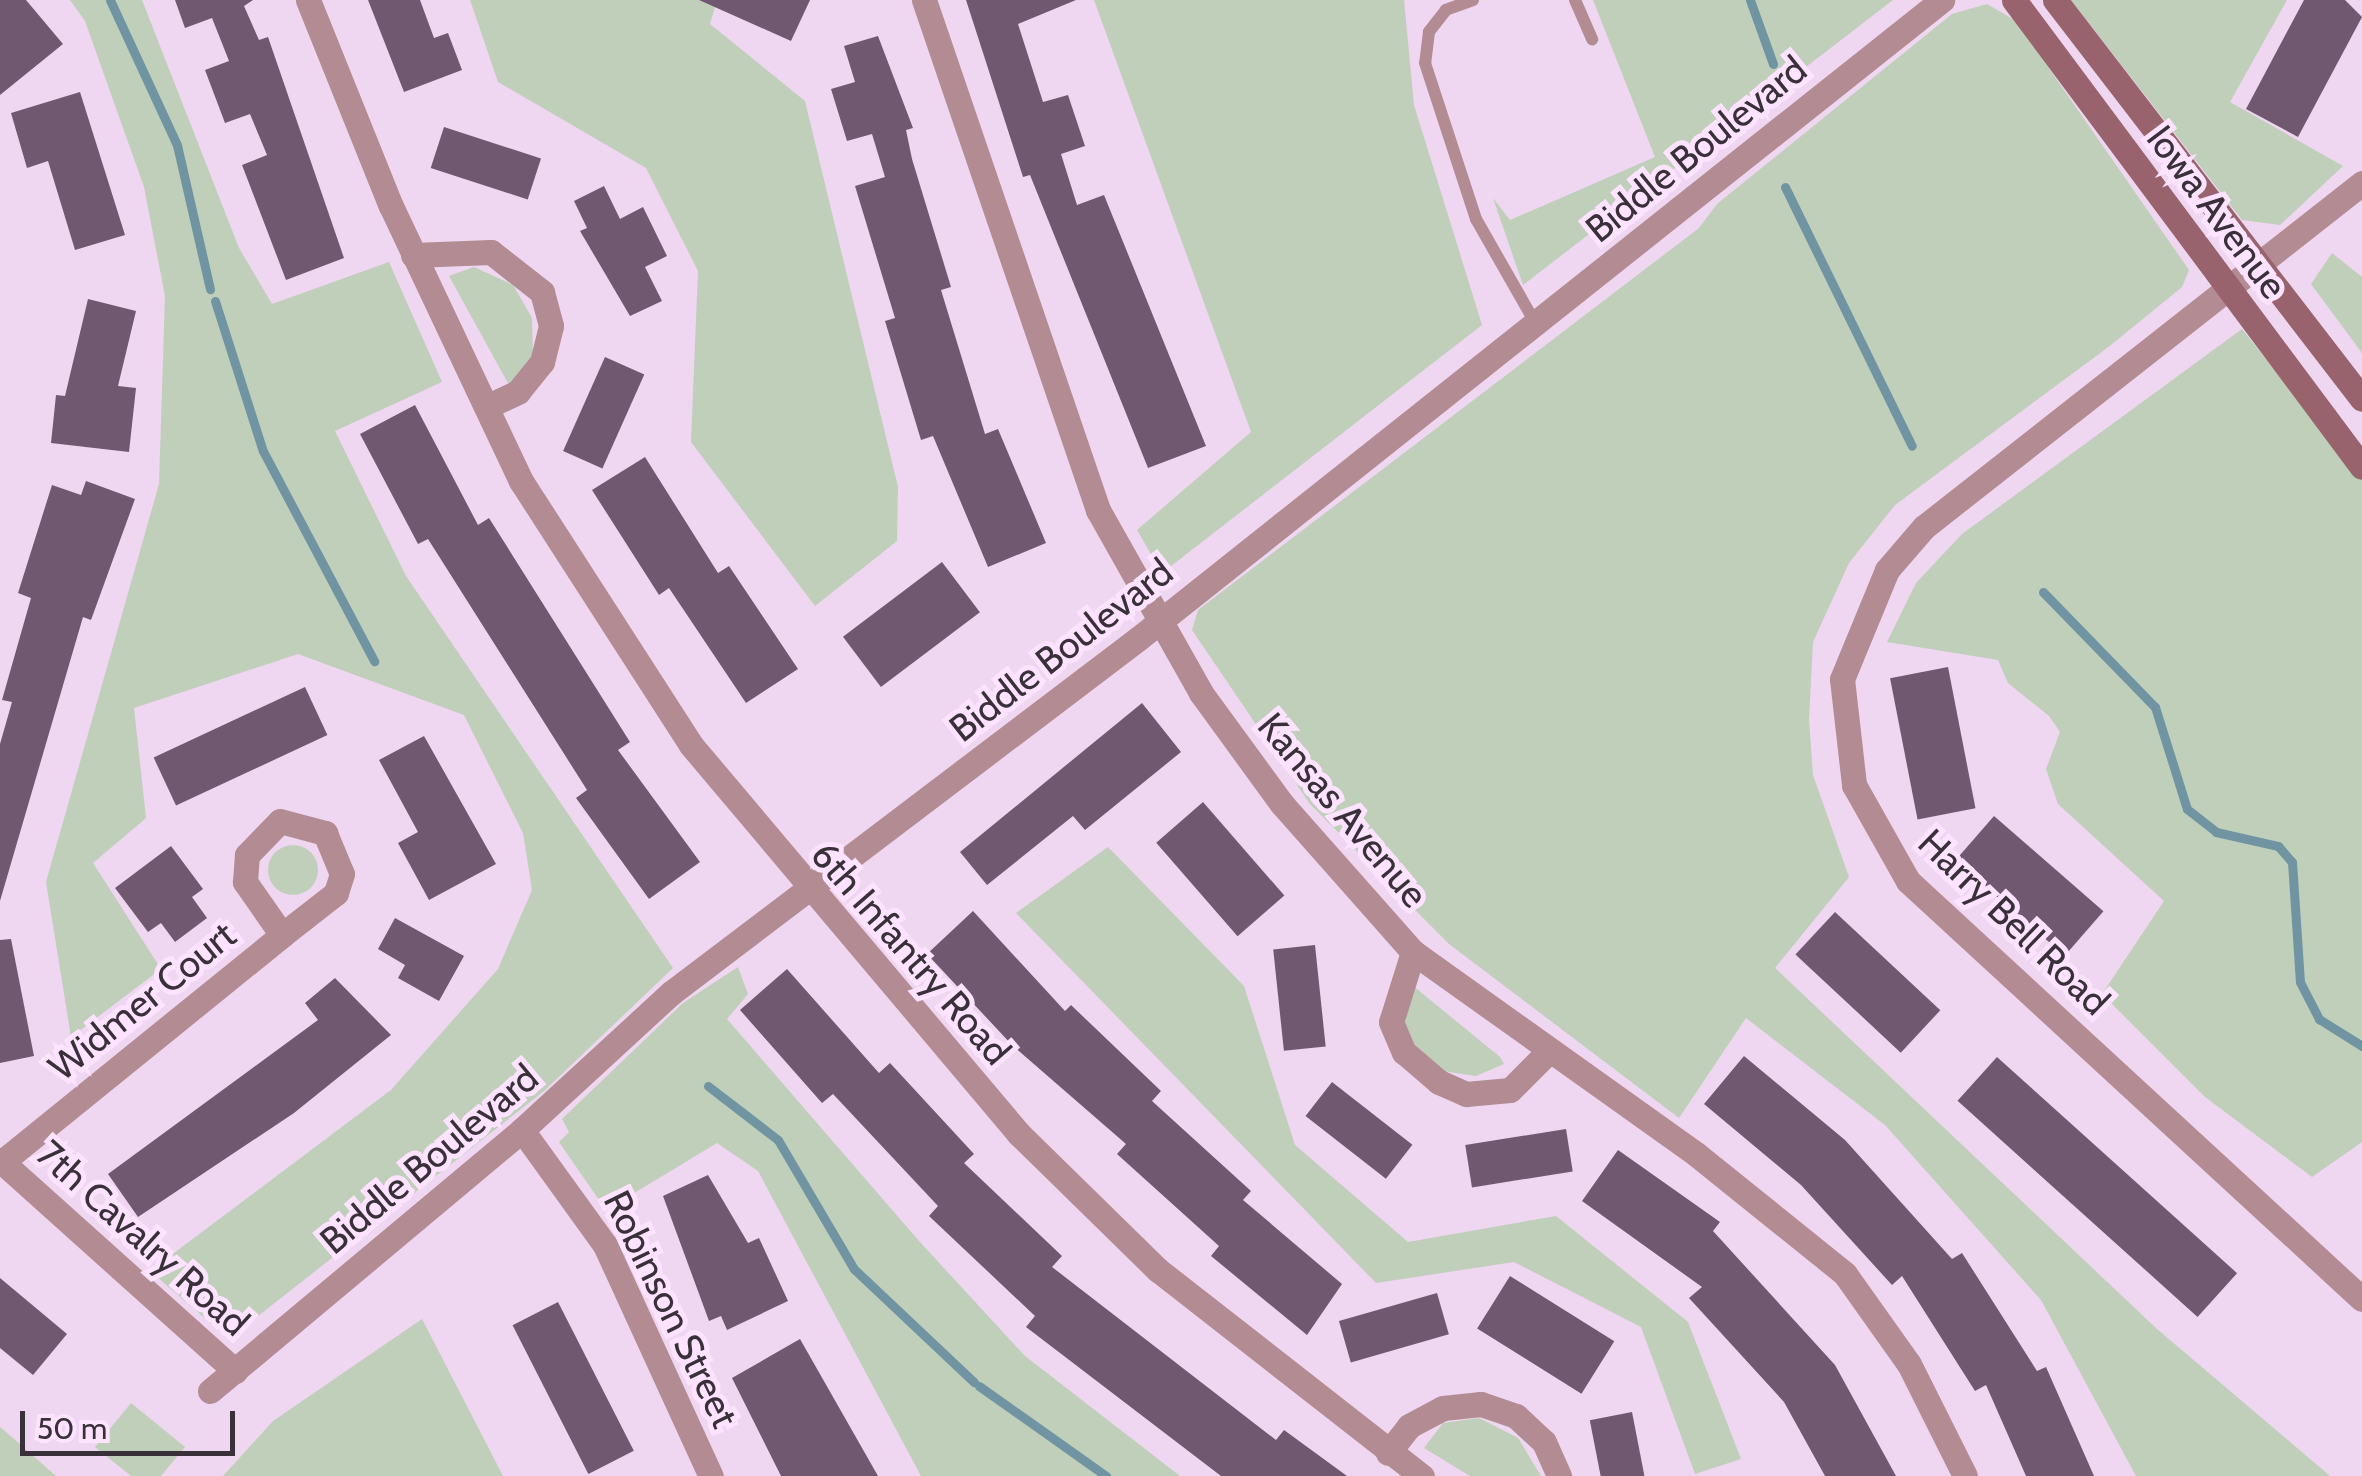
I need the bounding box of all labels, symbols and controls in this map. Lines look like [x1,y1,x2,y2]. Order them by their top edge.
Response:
street label: Biddle Boulevard [1577,46,1815,252]
street label: Iowa Avenue [2137,117,2297,307]
street label: Biddle Boulevard [940,549,1182,751]
street label: Kansas Avenue [1248,704,1438,916]
street label: Harry Bell Road [1909,820,2119,1024]
street label: 6th Infantry Road [802,832,1020,1074]
street label: Widmer Court [40,912,244,1090]
street label: Biddle Boulevard [311,1055,547,1263]
street label: 7th Cavalry Road [27,1131,259,1345]
street label: Robinson Street [594,1183,748,1435]
scale bar [25,1391,240,1453]
text: 50 m [37,1410,107,1447]

